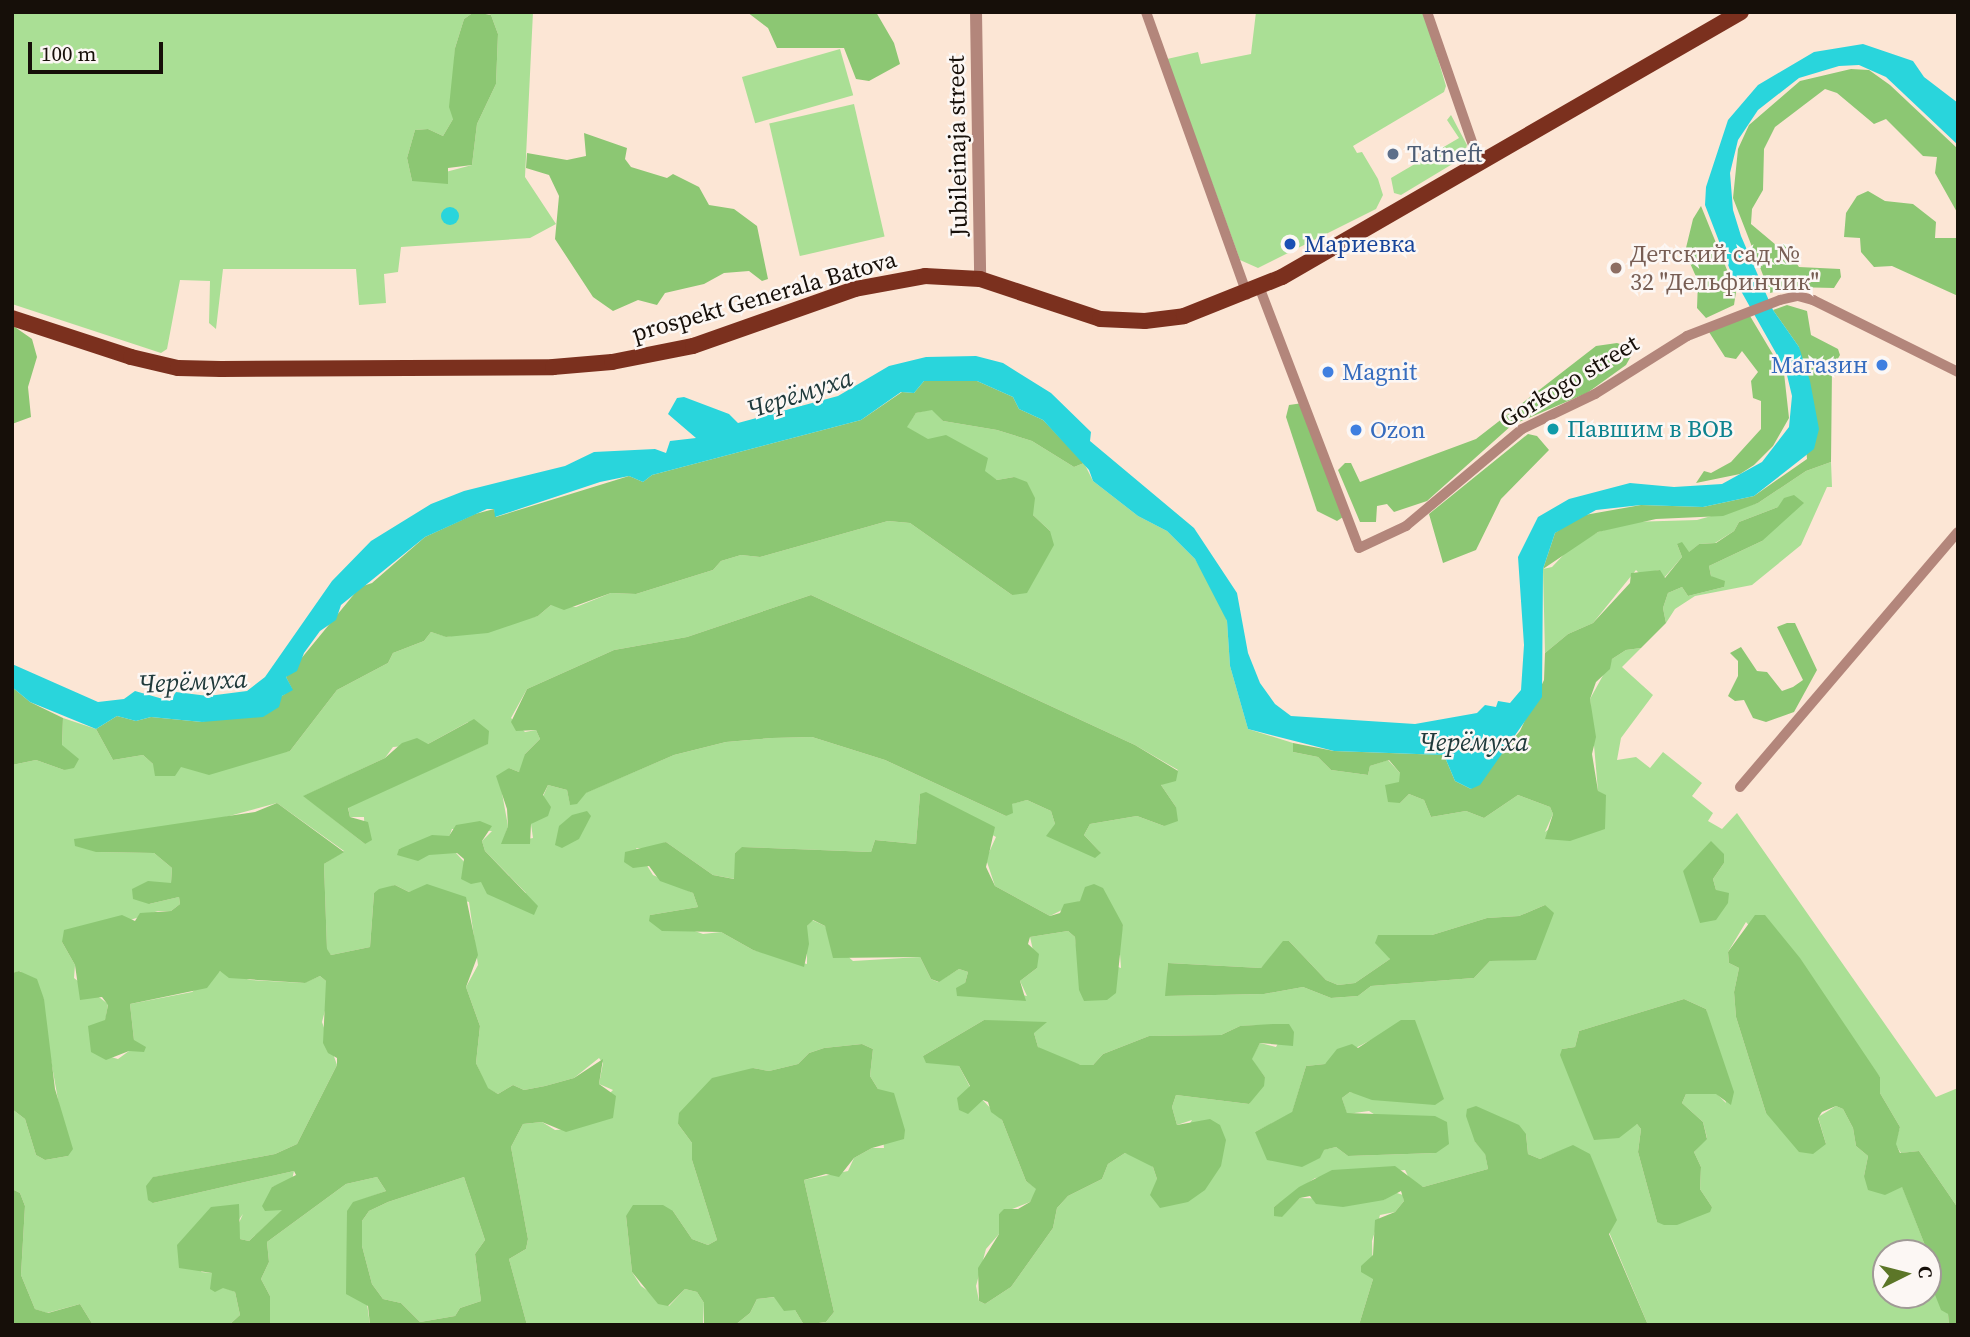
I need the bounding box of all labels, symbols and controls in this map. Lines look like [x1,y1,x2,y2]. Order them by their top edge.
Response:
scale bar [32,28,166,72]
text: 100 m [41,39,96,68]
street label: Jubileinaja street [941,55,973,237]
place label: Tatneft [1407,140,1483,168]
marker: Tatneft [1385,146,1401,162]
place label: Мариевка [1304,230,1416,258]
marker: Мариевка [1282,236,1298,252]
place label: Детский сад № 32 "Дельфинчик" [1630,240,1819,296]
street label: prospekt Generala Batova [628,244,900,348]
marker: Детский сад № 32 "Дельфинчик" [1608,260,1624,276]
street label: Gorkogo street [1494,328,1644,434]
place label: Магазин [1771,351,1868,379]
marker: Магазин [1874,357,1890,373]
place label: Magnit [1342,358,1417,386]
water label: Черёмуха [743,362,857,426]
marker: Magnit [1320,364,1336,380]
place label: Павшим в ВОВ [1567,415,1733,443]
place label: Ozon [1370,416,1426,444]
marker: Павшим в ВОВ [1545,421,1561,437]
marker: Ozon [1348,422,1364,438]
water label: Черёмуха [138,664,248,700]
water label: Черёмуха [1419,727,1529,759]
north arrow [1872,1239,1942,1309]
text: С [1912,1265,1939,1279]

